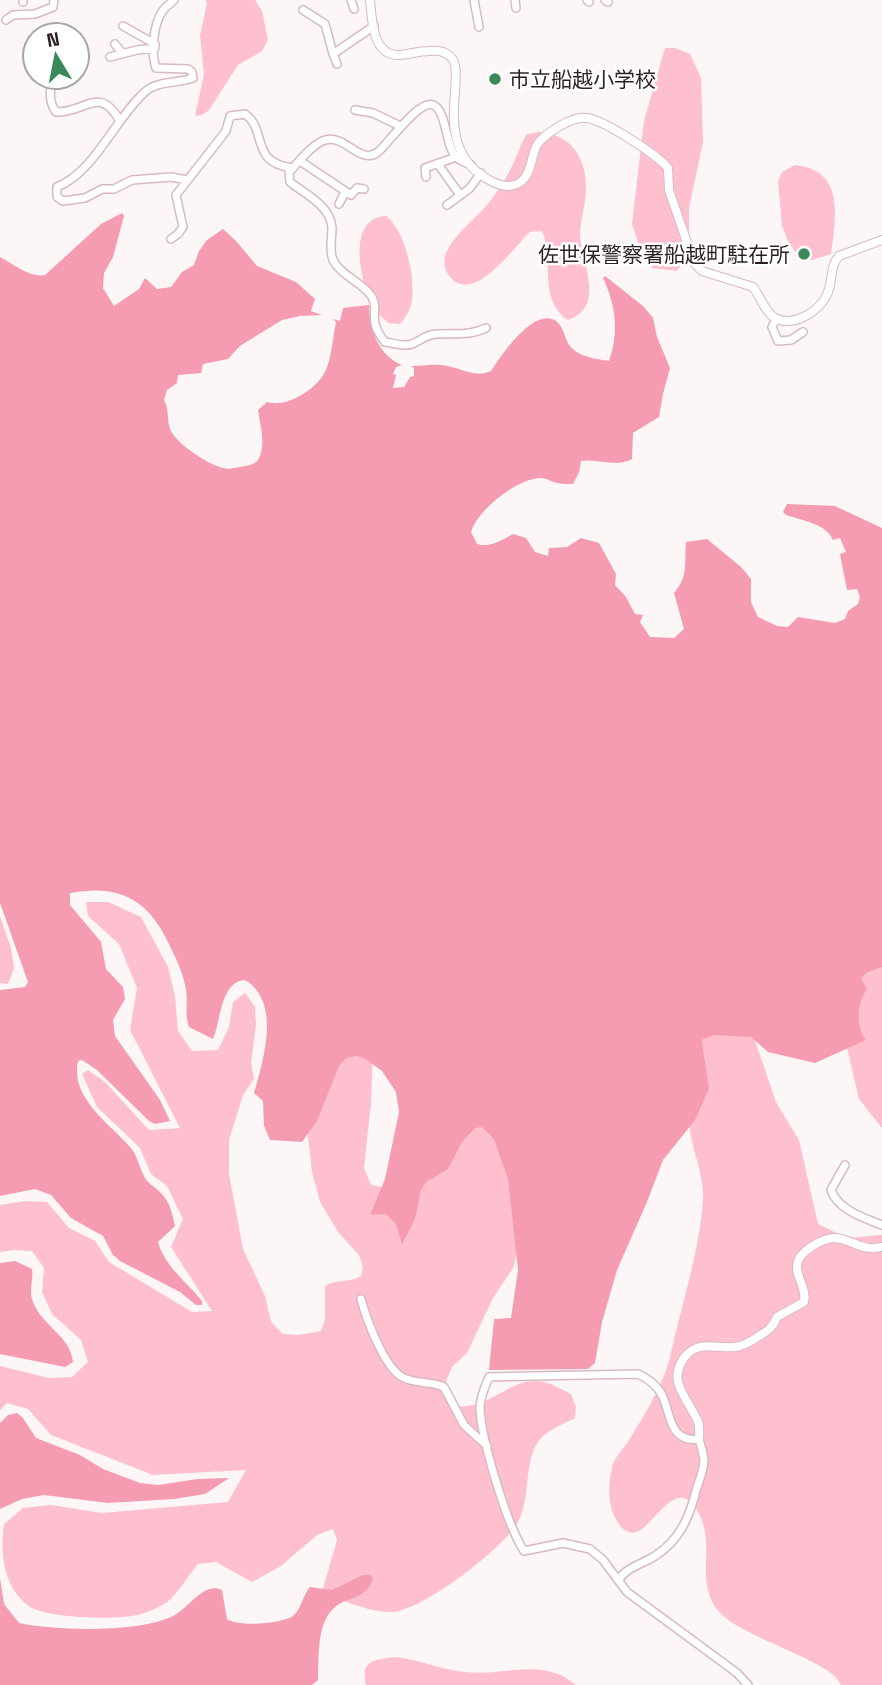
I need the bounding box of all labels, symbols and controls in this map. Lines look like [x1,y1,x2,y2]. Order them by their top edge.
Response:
north arrow [21,21,91,91]
text: N [45,26,62,53]
place label: 市立船越小学校 [509,66,656,93]
marker: 市立船越小学校 [487,71,503,87]
place label: 佐世保警察署船越町駐在所 [538,241,790,268]
marker: 佐世保警察署船越町駐在所 [796,246,812,262]

